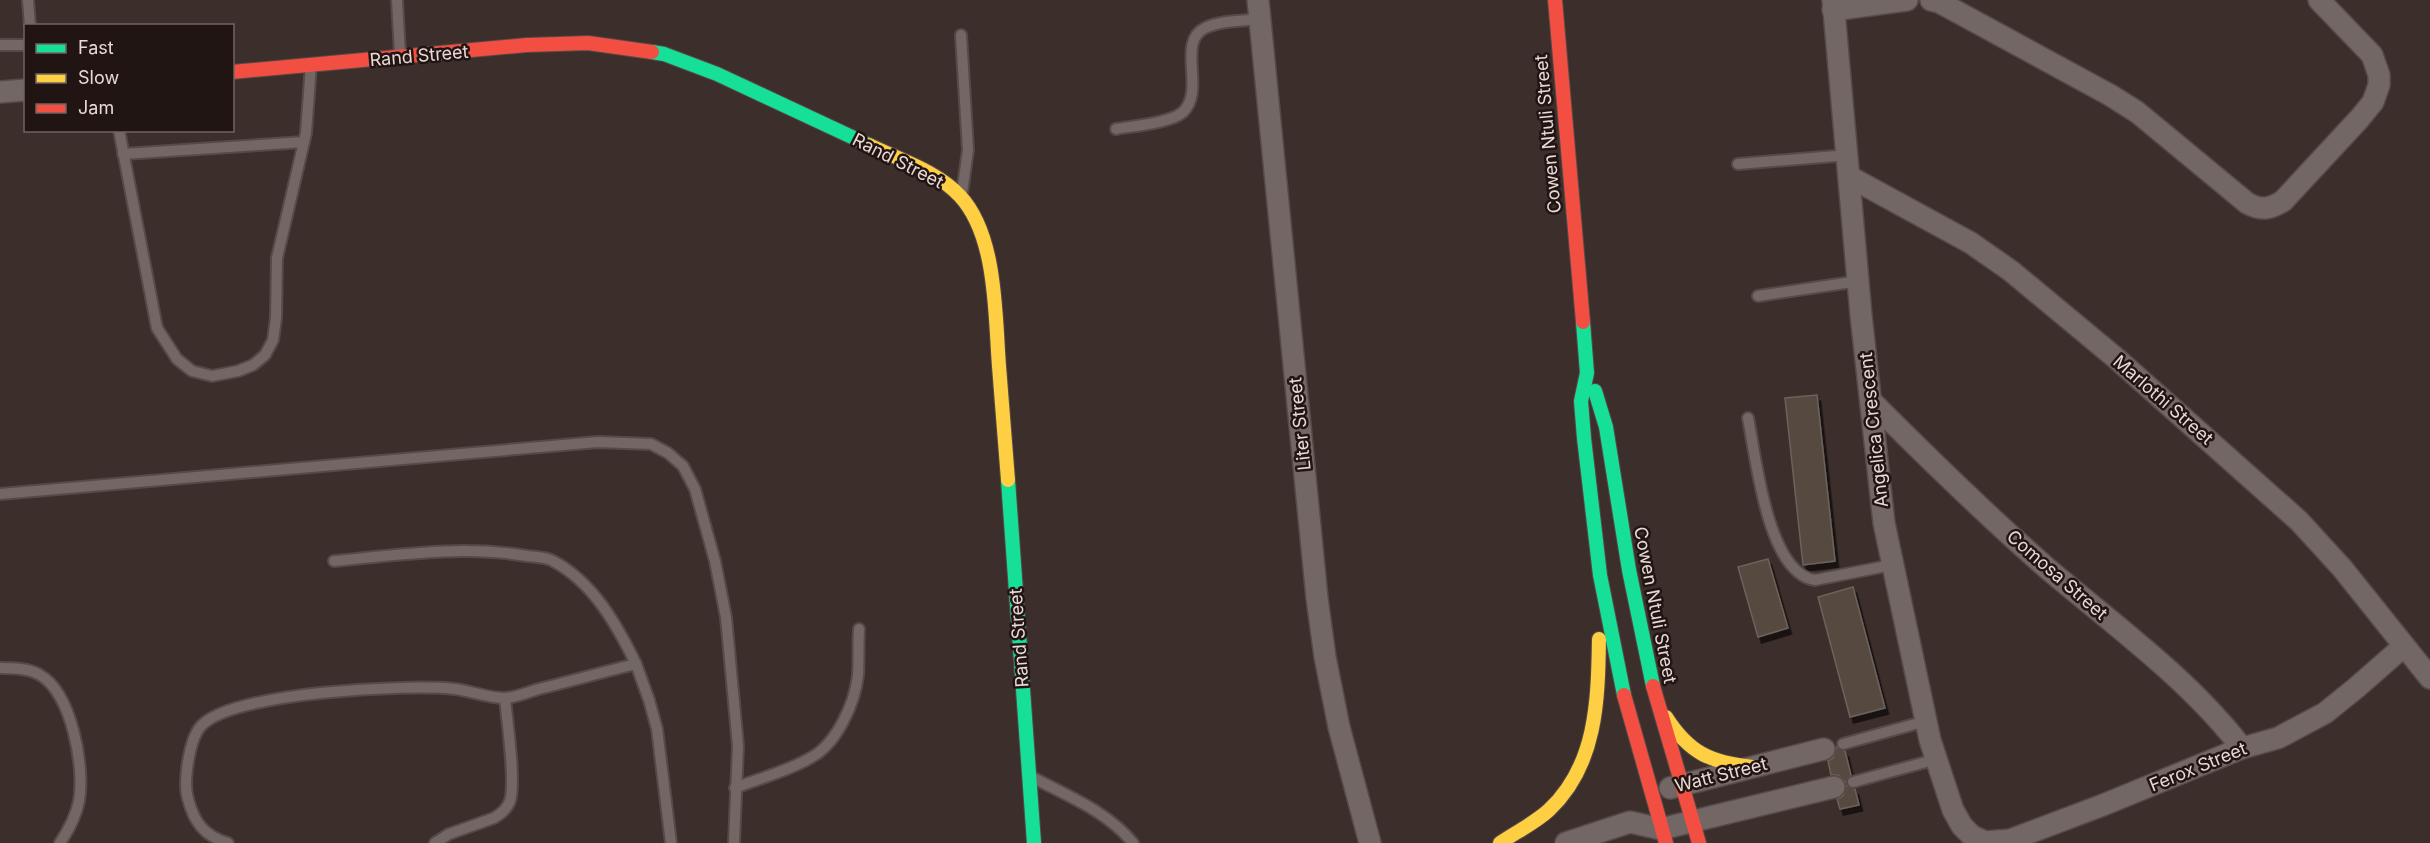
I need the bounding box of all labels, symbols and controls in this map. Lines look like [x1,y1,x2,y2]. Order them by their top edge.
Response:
legend [24,24,234,132]
text: Fast [78,37,114,58]
street label: Rand Street [369,41,469,70]
street label: Cowen Ntuli Street [1530,54,1565,214]
text: Slow [78,67,119,88]
text: Jam [78,97,114,118]
street label: Rand Street [849,129,947,192]
street label: Angelica Crescent [1855,351,1892,509]
street label: Marlothi Street [2109,351,2218,449]
street label: Liter Street [1284,376,1315,472]
street label: Cowen Ntuli Street [1630,525,1681,685]
street label: Comosa Street [2003,525,2112,624]
street label: Rand Street [1005,588,1032,688]
street label: Ferox Street [2146,737,2250,796]
street label: Watt Street [1673,753,1769,796]

